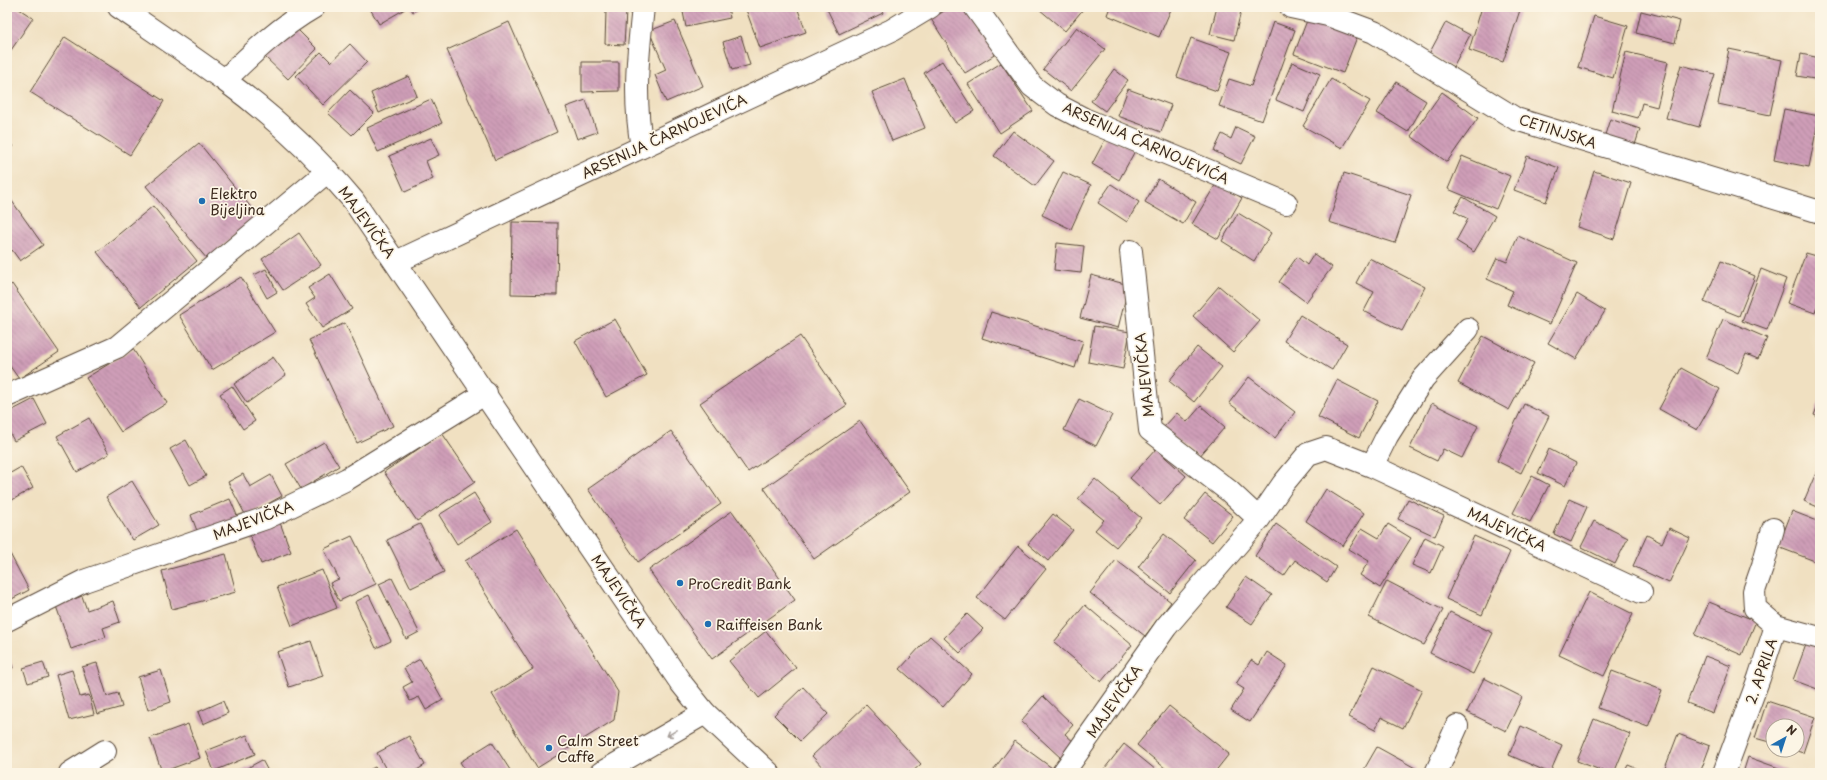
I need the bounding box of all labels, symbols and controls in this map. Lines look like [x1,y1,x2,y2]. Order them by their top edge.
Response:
street label: ARSENIJA ČARNOJEVIĆA [578,88,750,184]
street label: ARSENIJA ČARNOJEVIĆA [1059,97,1233,189]
street label: CETINJSKA [1516,109,1600,154]
street label: MAJEVIČKA [334,182,401,263]
place label: Elektro Bijeljina [210,183,265,220]
marker: Elektro Bijeljina [197,196,207,206]
street label: MAJEVIČKA [1129,331,1159,418]
street label: MAJEVIČKA [210,495,297,545]
street label: MAJEVIČKA [1464,502,1550,557]
street label: MAJEVIČKA [587,550,652,632]
place label: ProCredit Bank [688,573,792,594]
marker: ProCredit Bank [675,578,685,588]
place label: Raiffeisen Bank [716,614,823,635]
marker: Raiffeisen Bank [703,619,713,629]
street label: 2. APRILA [1740,635,1782,707]
street label: MAJEVIČKA [1081,660,1147,742]
north arrow [1765,718,1805,758]
text: N [1783,720,1801,739]
one-way arrow [666,729,678,737]
place label: Calm Street Caffe [557,730,639,767]
marker: Calm Street Caffe [544,743,554,753]

